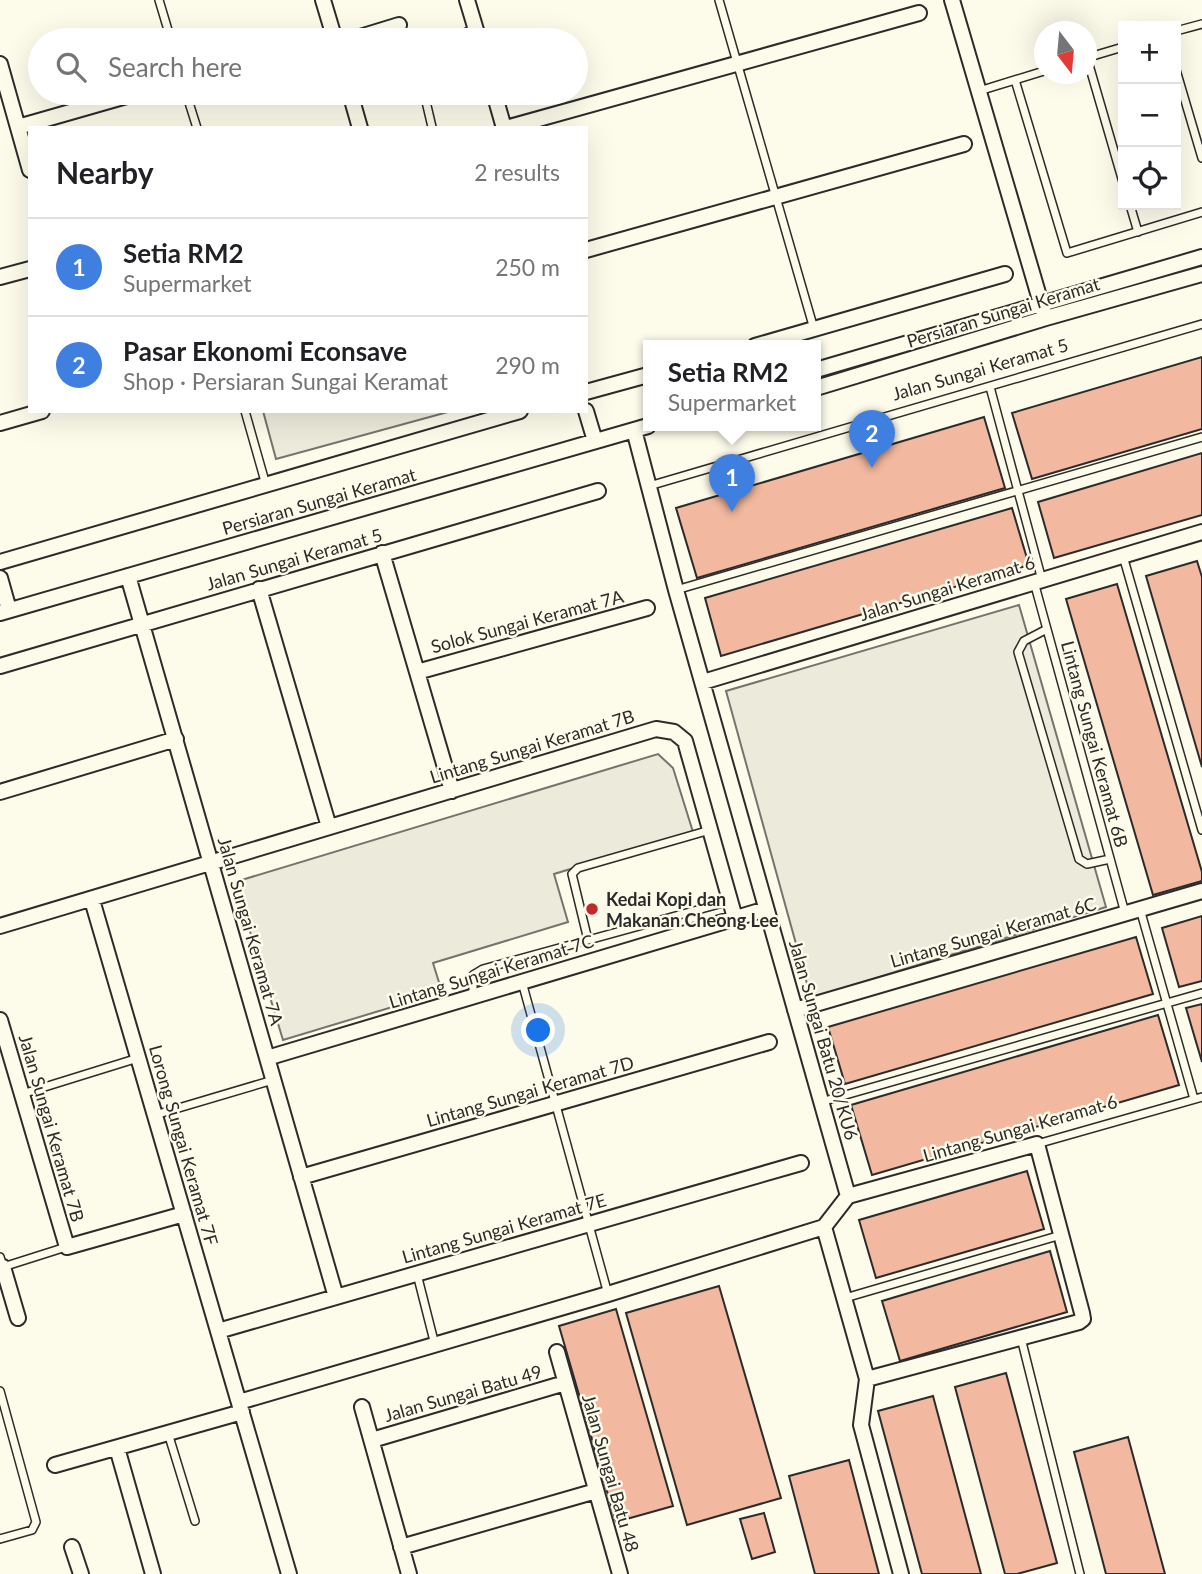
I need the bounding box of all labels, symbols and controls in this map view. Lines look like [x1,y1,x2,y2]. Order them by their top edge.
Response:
north arrow [1034,21,1097,84]
map controls [1118,21,1181,210]
button: + [1118,21,1181,84]
search box [28,28,588,105]
icon: search [52,48,90,86]
text: Search here [108,51,242,83]
button: − [1118,84,1181,147]
button: locate [1118,147,1181,210]
text: Nearby [56,154,154,190]
text: 2 results [474,158,560,186]
text: Setia RM2 [123,237,244,269]
text: 1 [72,253,86,281]
text: 250 m [495,253,560,281]
text: Supermarket [123,269,252,297]
street label: Persiaran Sungai Keramat [904,272,1103,352]
street label: Jalan Sungai Keramat 5 [889,333,1071,405]
text: Pasar Ekonomi Econsave [123,335,407,367]
popup [643,340,821,431]
text: 2 [72,351,86,379]
text: 290 m [495,351,560,379]
text: Setia RM2 [668,356,788,388]
text: Shop · Persiaran Sungai Keramat [123,367,448,395]
text: Supermarket [668,388,796,416]
pin: 2 [849,410,895,468]
pin: 1 [709,454,755,512]
street label: Persiaran Sungai Keramat [220,463,419,539]
street label: Jalan Sungai Keramat 5 [203,523,385,595]
street label: Jalan Sungai Keramat 6 [857,551,1037,625]
street label: Solok Sungai Keramat 7A [428,584,626,657]
street label: Lintang Sungai Keramat 6B [1057,638,1133,850]
street label: Lintang Sungai Keramat 7B [427,704,637,788]
street label: Jalan Sungai Keramat 7A [214,835,289,1028]
place label: Kedai Kopi dan Makanan Cheong Lee [606,888,779,931]
street label: Lintang Sungai Keramat 6C [888,892,1098,972]
marker: Kedai Kopi dan Makanan Cheong Lee [584,901,600,917]
street label: Lintang Sungai Keramat 7C [386,929,596,1013]
street label: Jalan Sungai Batu 20/KU6 [785,937,863,1143]
your location [521,1013,555,1047]
street label: Jalan Sungai Keramat 7B [15,1032,89,1224]
street label: Lorong Sungai Keramat 7F [145,1042,223,1248]
street label: Lintang Sungai Keramat 7D [424,1051,636,1131]
street label: Lintang Sungai Keramat 6 [920,1090,1120,1166]
street label: Lintang Sungai Keramat 7E [399,1188,609,1268]
street label: Jalan Sungai Batu 49 [382,1360,544,1426]
street label: Jalan Sungai Batu 48 [578,1392,644,1554]

